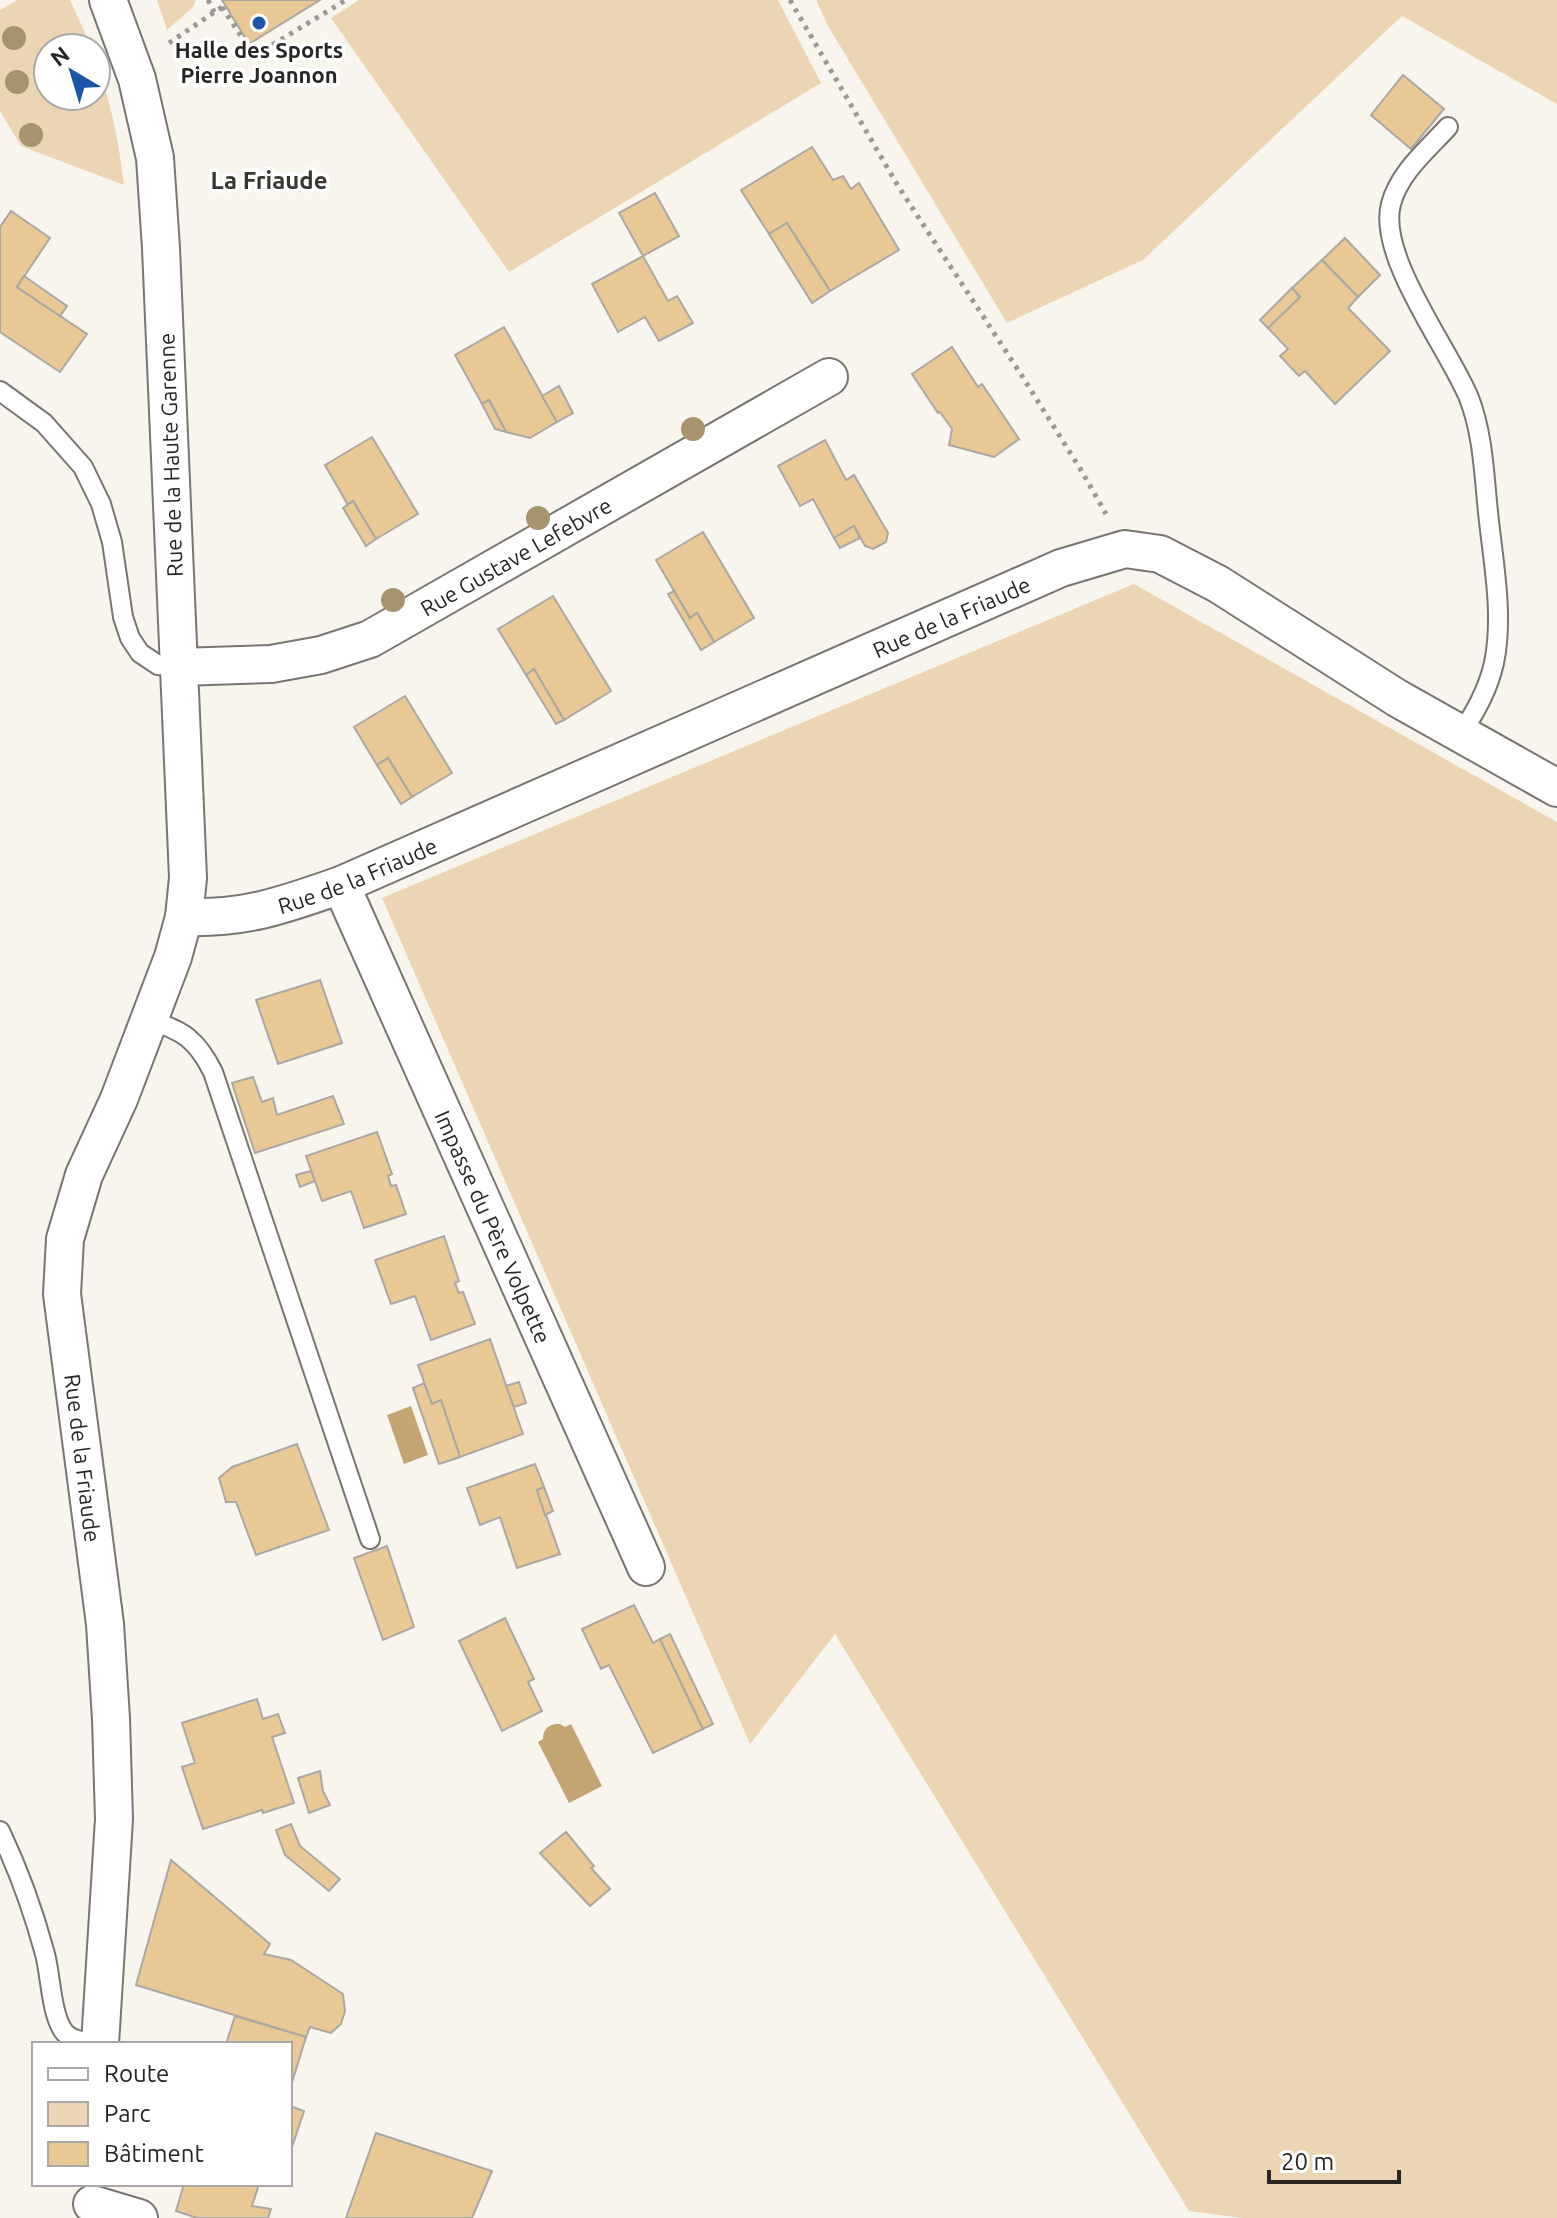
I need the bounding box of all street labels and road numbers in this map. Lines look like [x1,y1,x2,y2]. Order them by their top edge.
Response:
street label: Rue de la Haute Garenne [153,332,187,578]
street label: Rue Gustave Lefebvre [416,492,616,620]
street label: Rue de la Friaude [868,571,1034,662]
street label: Rue de la Friaude [275,832,441,918]
street label: Impasse du Père Volpette [431,1106,557,1347]
street label: Rue de la Friaude [60,1372,106,1544]

